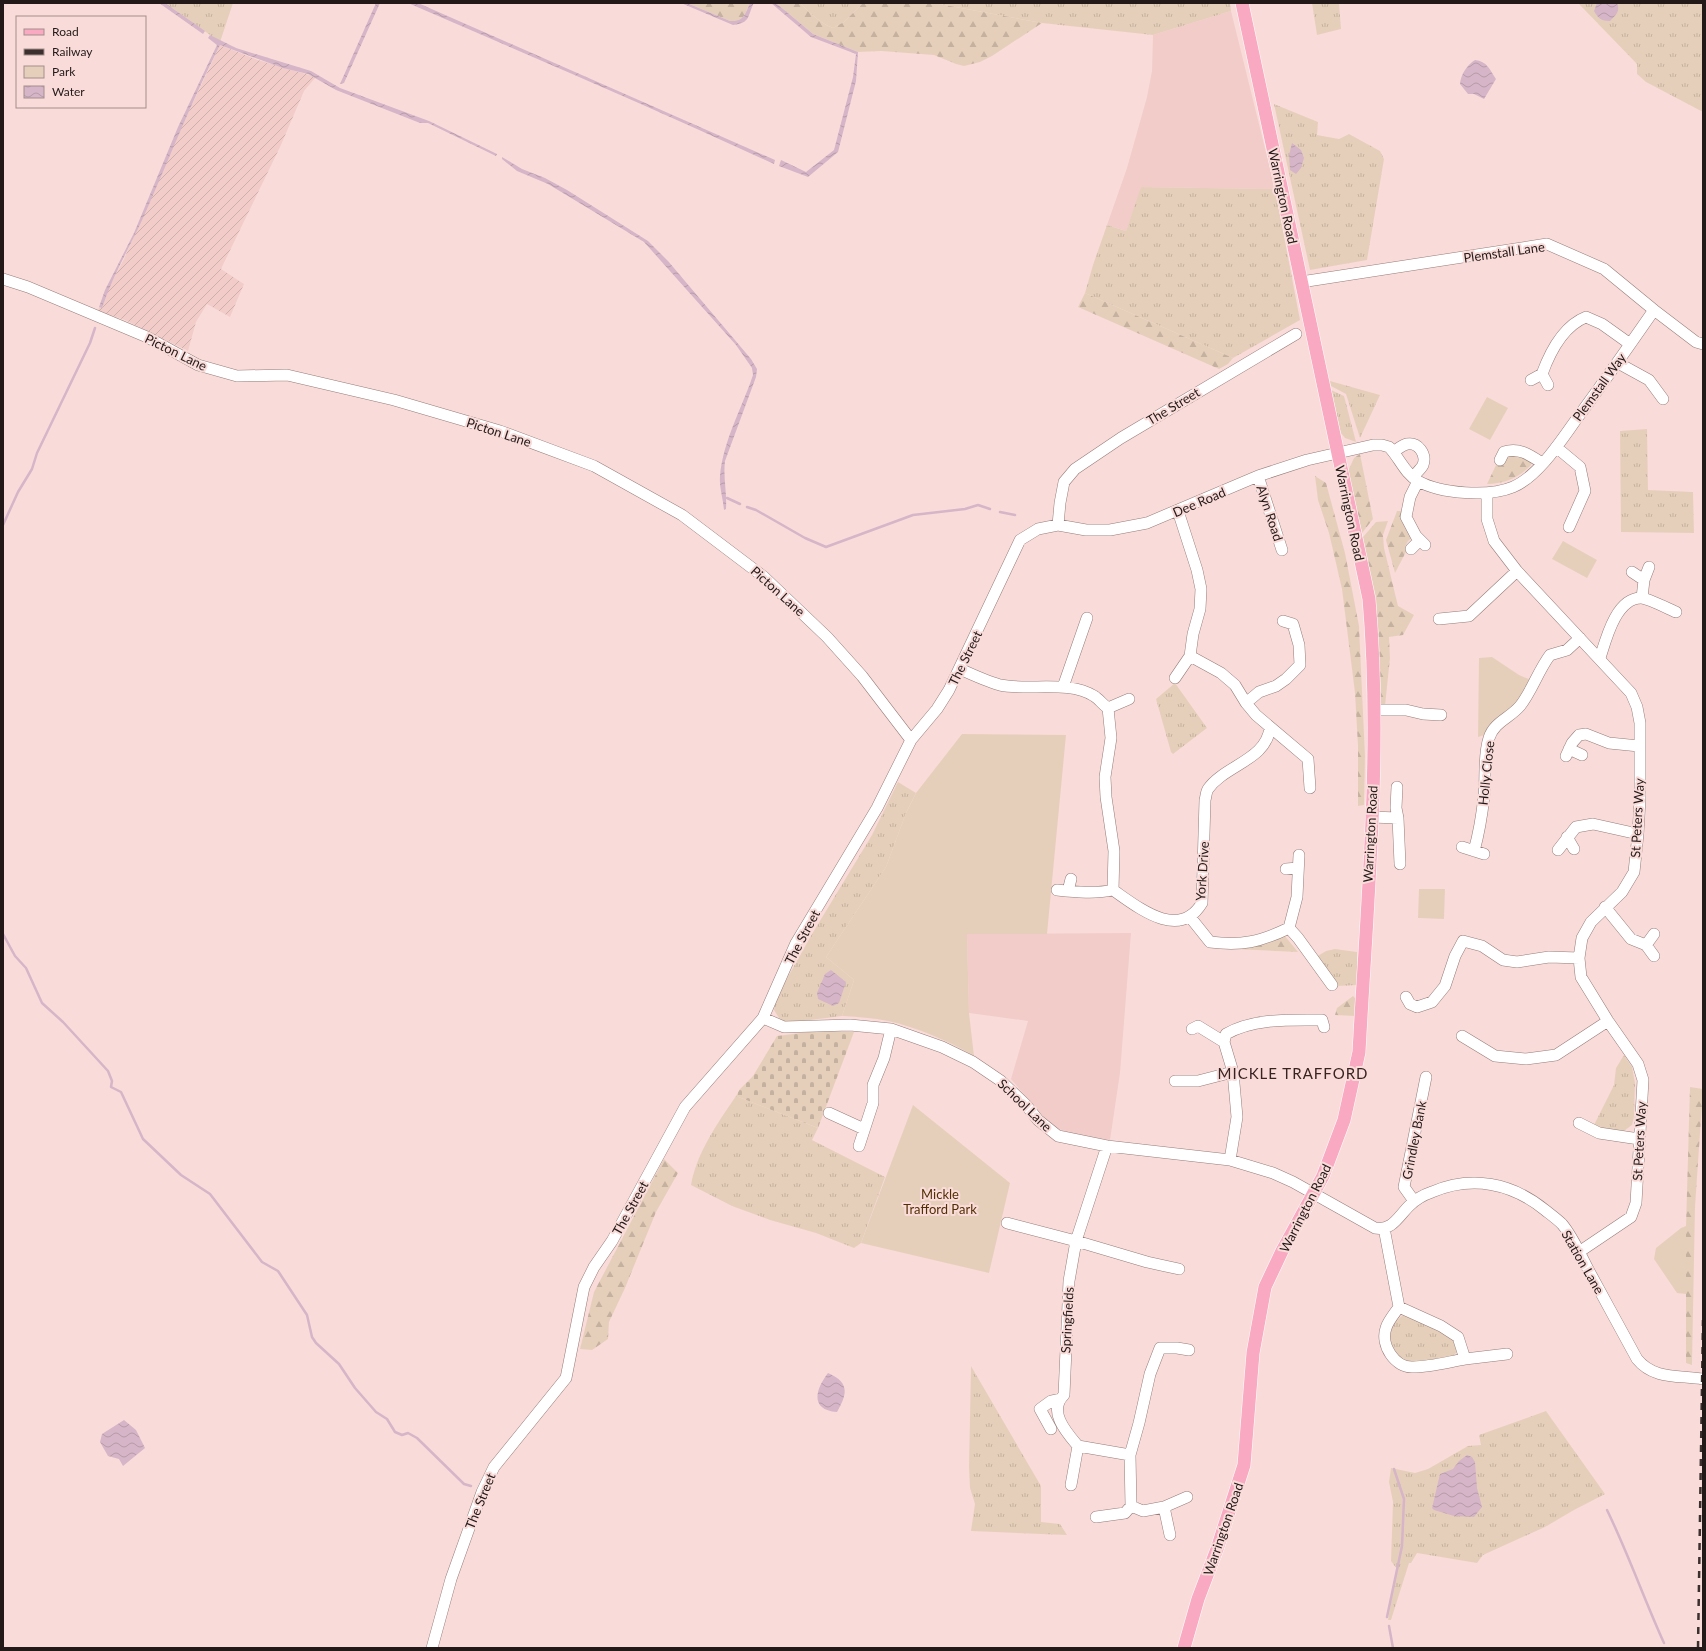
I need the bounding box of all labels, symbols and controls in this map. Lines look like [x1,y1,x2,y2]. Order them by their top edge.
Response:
legend [16,16,146,108]
text: Road [52,24,79,39]
text: Railway [52,44,93,59]
text: Park [52,64,76,79]
text: Water [52,84,85,99]
street label: Warrington Road [1265,147,1301,245]
street label: Plemstall Lane [1462,238,1546,266]
street label: Picton Lane [142,330,210,374]
street label: Plemstall Way [1569,350,1629,424]
street label: The Street [1143,384,1203,428]
street label: Picton Lane [465,414,533,450]
street label: Warrington Road [1332,464,1368,562]
street label: Alyn Road [1253,483,1287,543]
street label: Dee Road [1170,484,1228,520]
street label: Picton Lane [748,563,808,619]
street label: The Street [945,628,985,688]
street label: Holly Close [1475,740,1497,806]
street label: St Peters Way [1627,777,1647,858]
street label: Warrington Road [1359,785,1381,883]
street label: York Drive [1192,841,1212,901]
street label: The Street [781,907,823,967]
district label: MICKLE TRAFFORD [1218,1064,1368,1082]
street label: School Lane [995,1075,1055,1135]
street label: Grindley Bank [1399,1099,1430,1181]
street label: St Peters Way [1629,1100,1649,1181]
street label: Warrington Road [1276,1161,1334,1255]
street label: The Street [609,1178,652,1238]
park label: Mickle Trafford Park [903,1186,977,1217]
street label: Station Lane [1558,1227,1608,1297]
street label: Springfields [1057,1286,1077,1354]
street label: The Street [461,1470,499,1531]
street label: Warrington Road [1200,1480,1246,1578]

